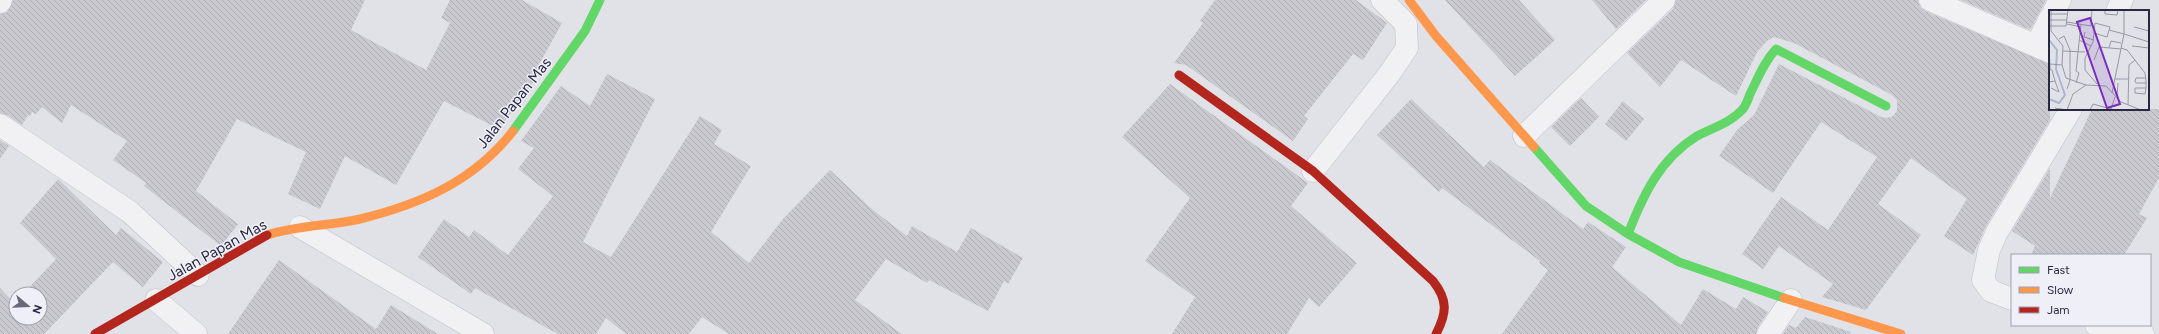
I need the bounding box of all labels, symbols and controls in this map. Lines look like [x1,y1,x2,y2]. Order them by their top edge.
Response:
inset map [2049,10,2149,110]
street label: Jalan Papan Mas [473,54,555,152]
street label: Jalan Papan Mas [164,215,270,285]
legend [2011,254,2151,326]
text: Fast [2047,263,2070,277]
text: Slow [2047,283,2074,297]
north arrow [8,286,48,326]
text: N [29,303,45,315]
text: Jam [2047,303,2070,317]

